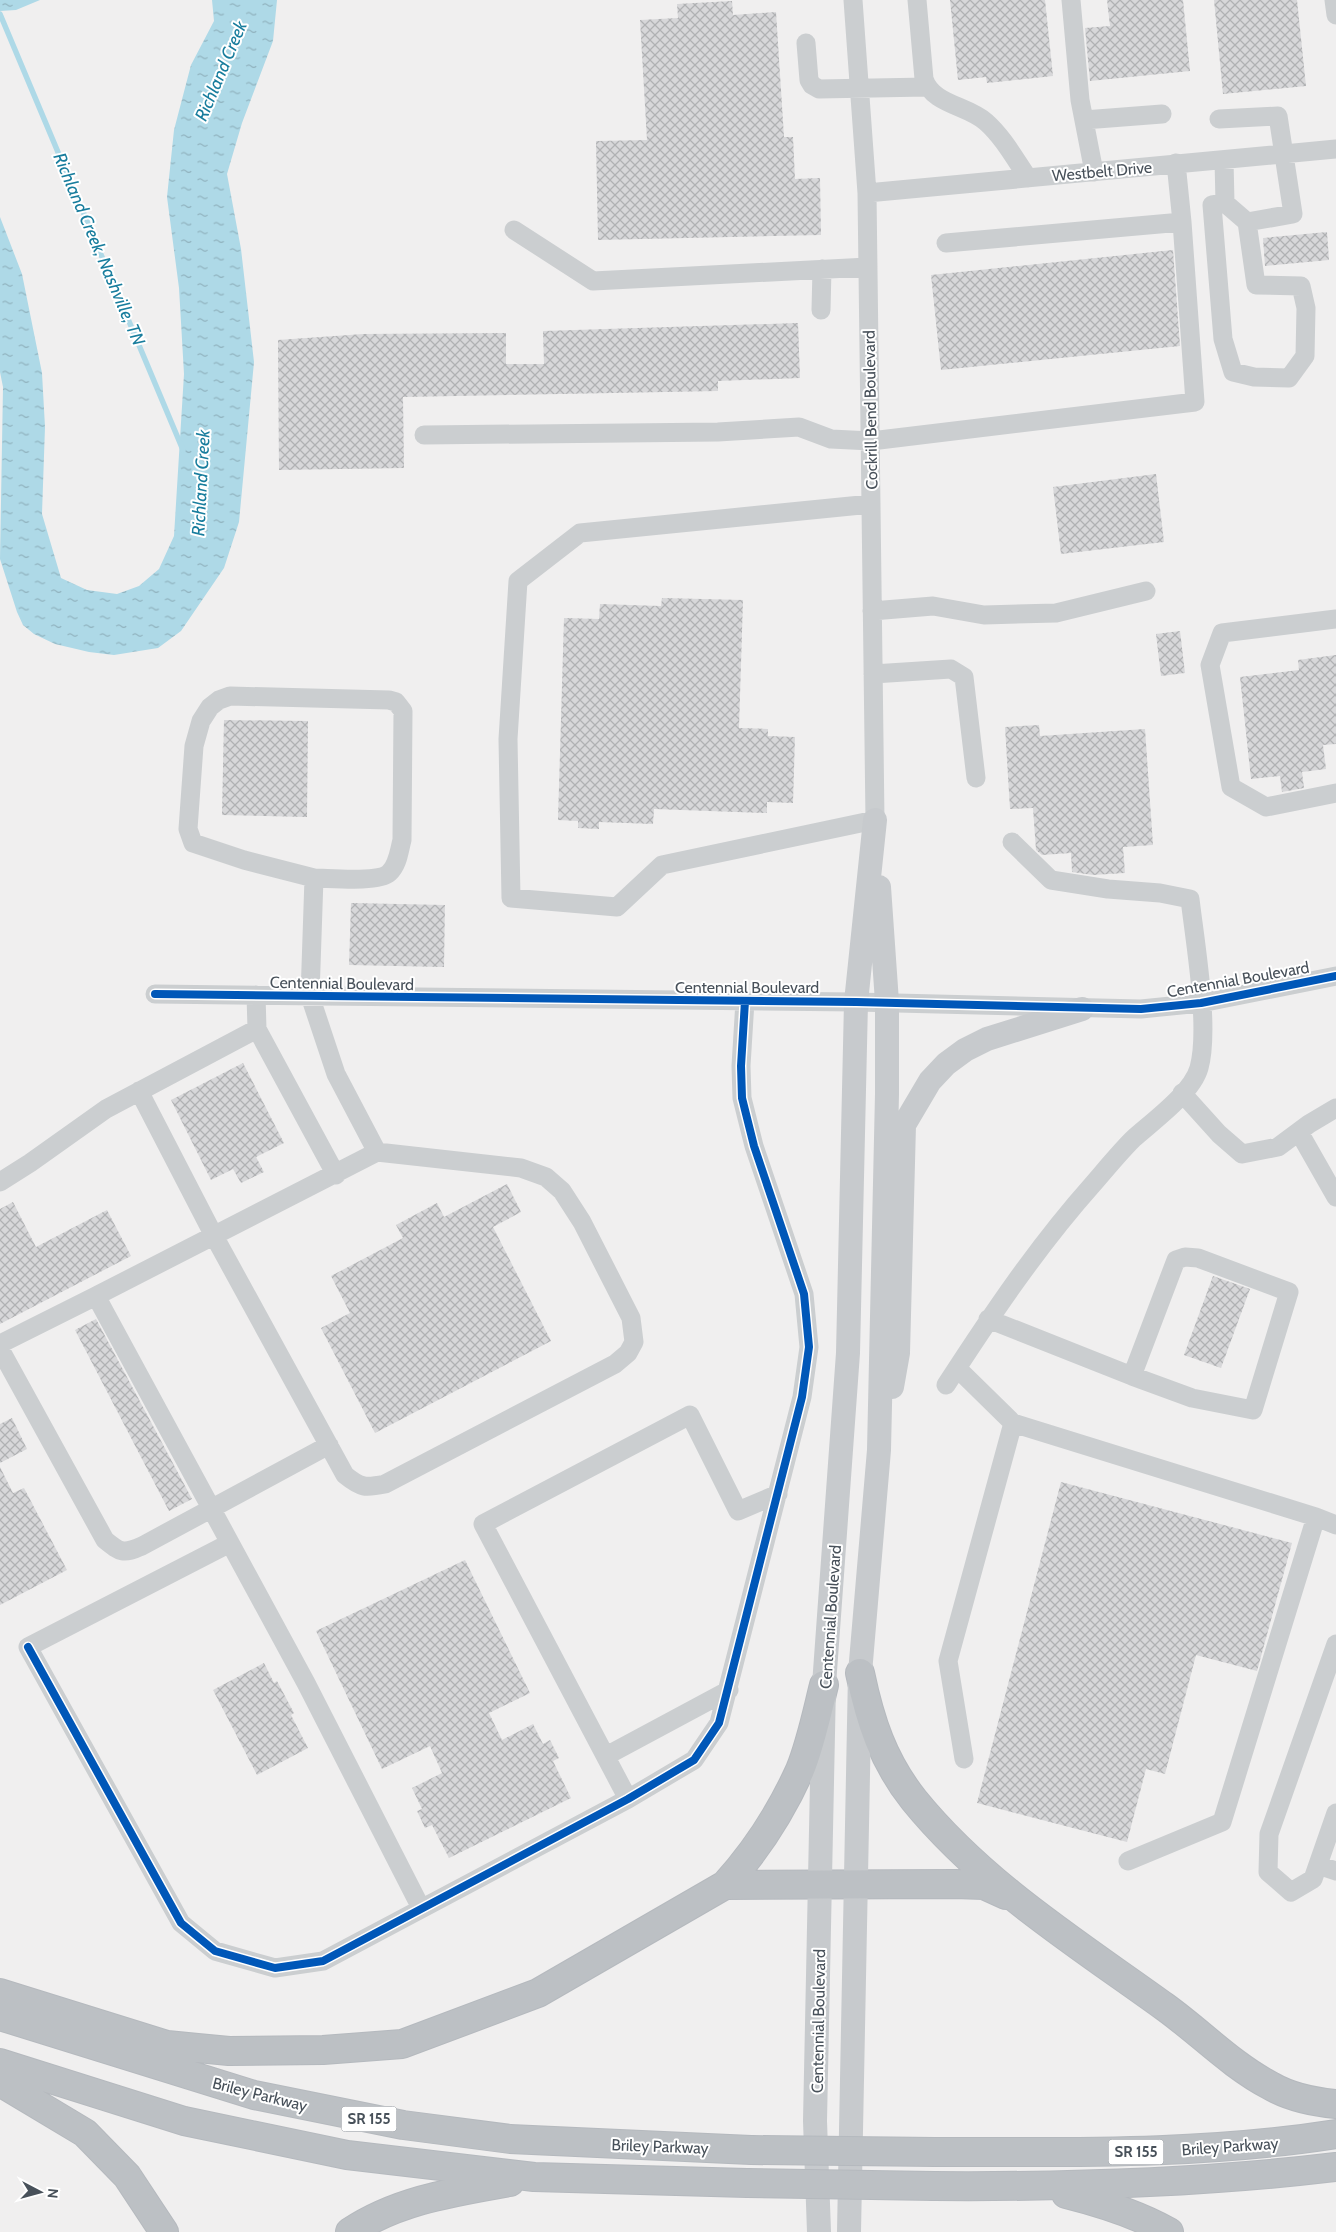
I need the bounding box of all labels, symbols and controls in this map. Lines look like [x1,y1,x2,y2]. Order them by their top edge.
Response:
water label: Richland Creek [190,17,252,124]
water label: Richland Creek, Nashville, TN [48,149,150,349]
street label: Westbelt Drive [1051,158,1153,185]
street label: Cockrill Bend Boulevard [860,330,881,490]
water label: Richland Creek [187,428,215,537]
street label: Centennial Boulevard [1165,958,1311,1001]
street label: Centennial Boulevard [270,973,414,994]
street label: Centennial Boulevard [675,978,819,997]
street label: Centennial Boulevard [816,1544,845,1690]
street label: Centennial Boulevard [808,1949,829,2093]
street label: Briley Parkway [210,2074,309,2115]
road number: SR 155 [342,2106,396,2132]
street label: Briley Parkway [1181,2134,1279,2159]
street label: Briley Parkway [611,2135,709,2158]
road number: SR 155 [1108,2140,1164,2164]
north arrow [15,2167,65,2217]
text: N [43,2187,62,2199]

